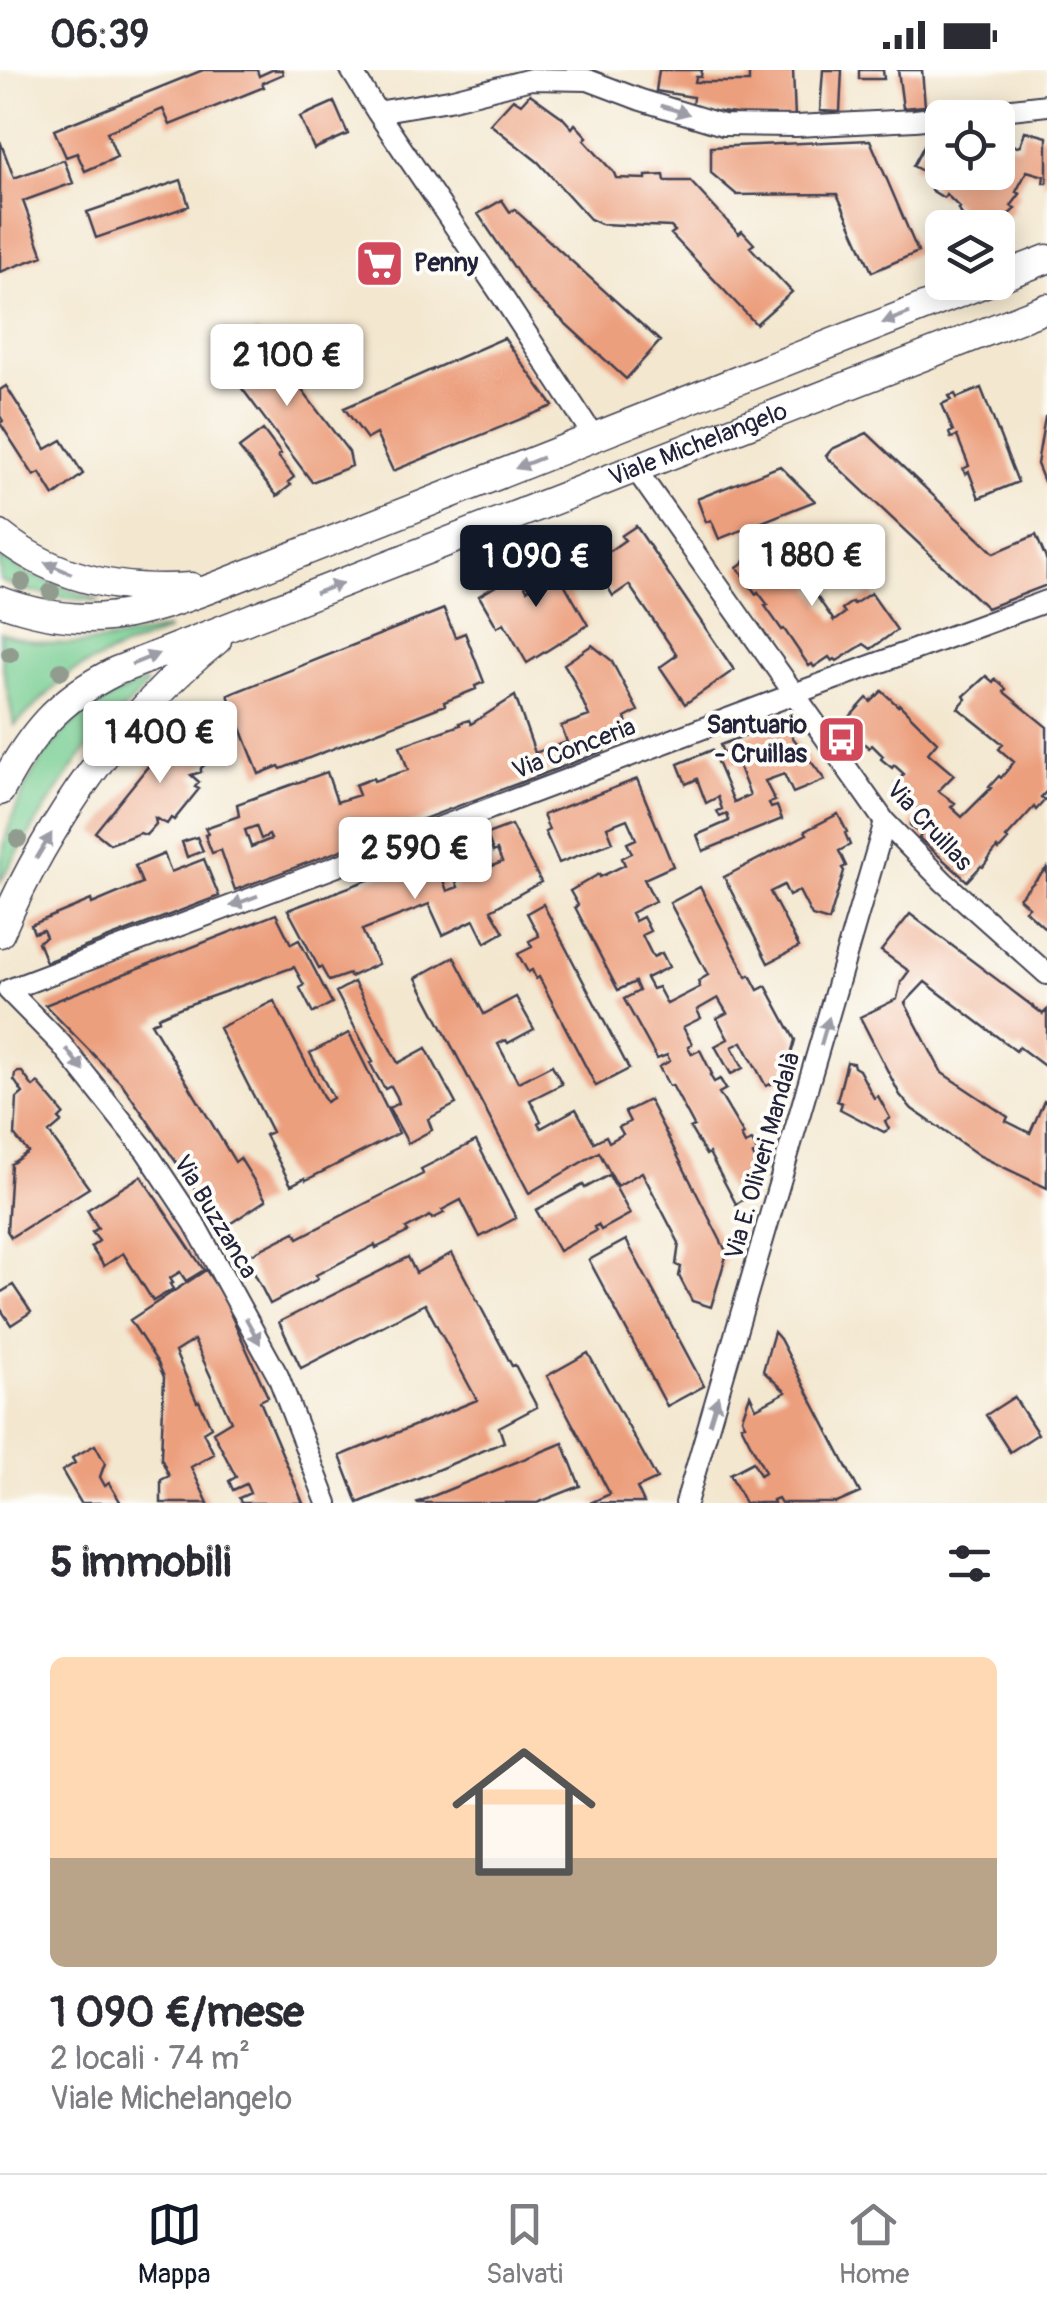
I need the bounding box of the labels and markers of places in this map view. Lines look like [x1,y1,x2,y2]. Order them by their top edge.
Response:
supermarket icon: Penny [353,237,405,289]
place label: Penny [414,248,478,279]
pin: 2 100 € [195,324,379,409]
pin: 1 880 € [720,524,904,609]
pin: 1 090 € [444,525,628,610]
pin: 1 400 € [68,701,252,786]
place label: Santuario - Cruillas [707,710,808,770]
bus stop icon: Santuario - Cruillas [816,713,868,765]
pin: 2 590 € [323,817,507,902]

